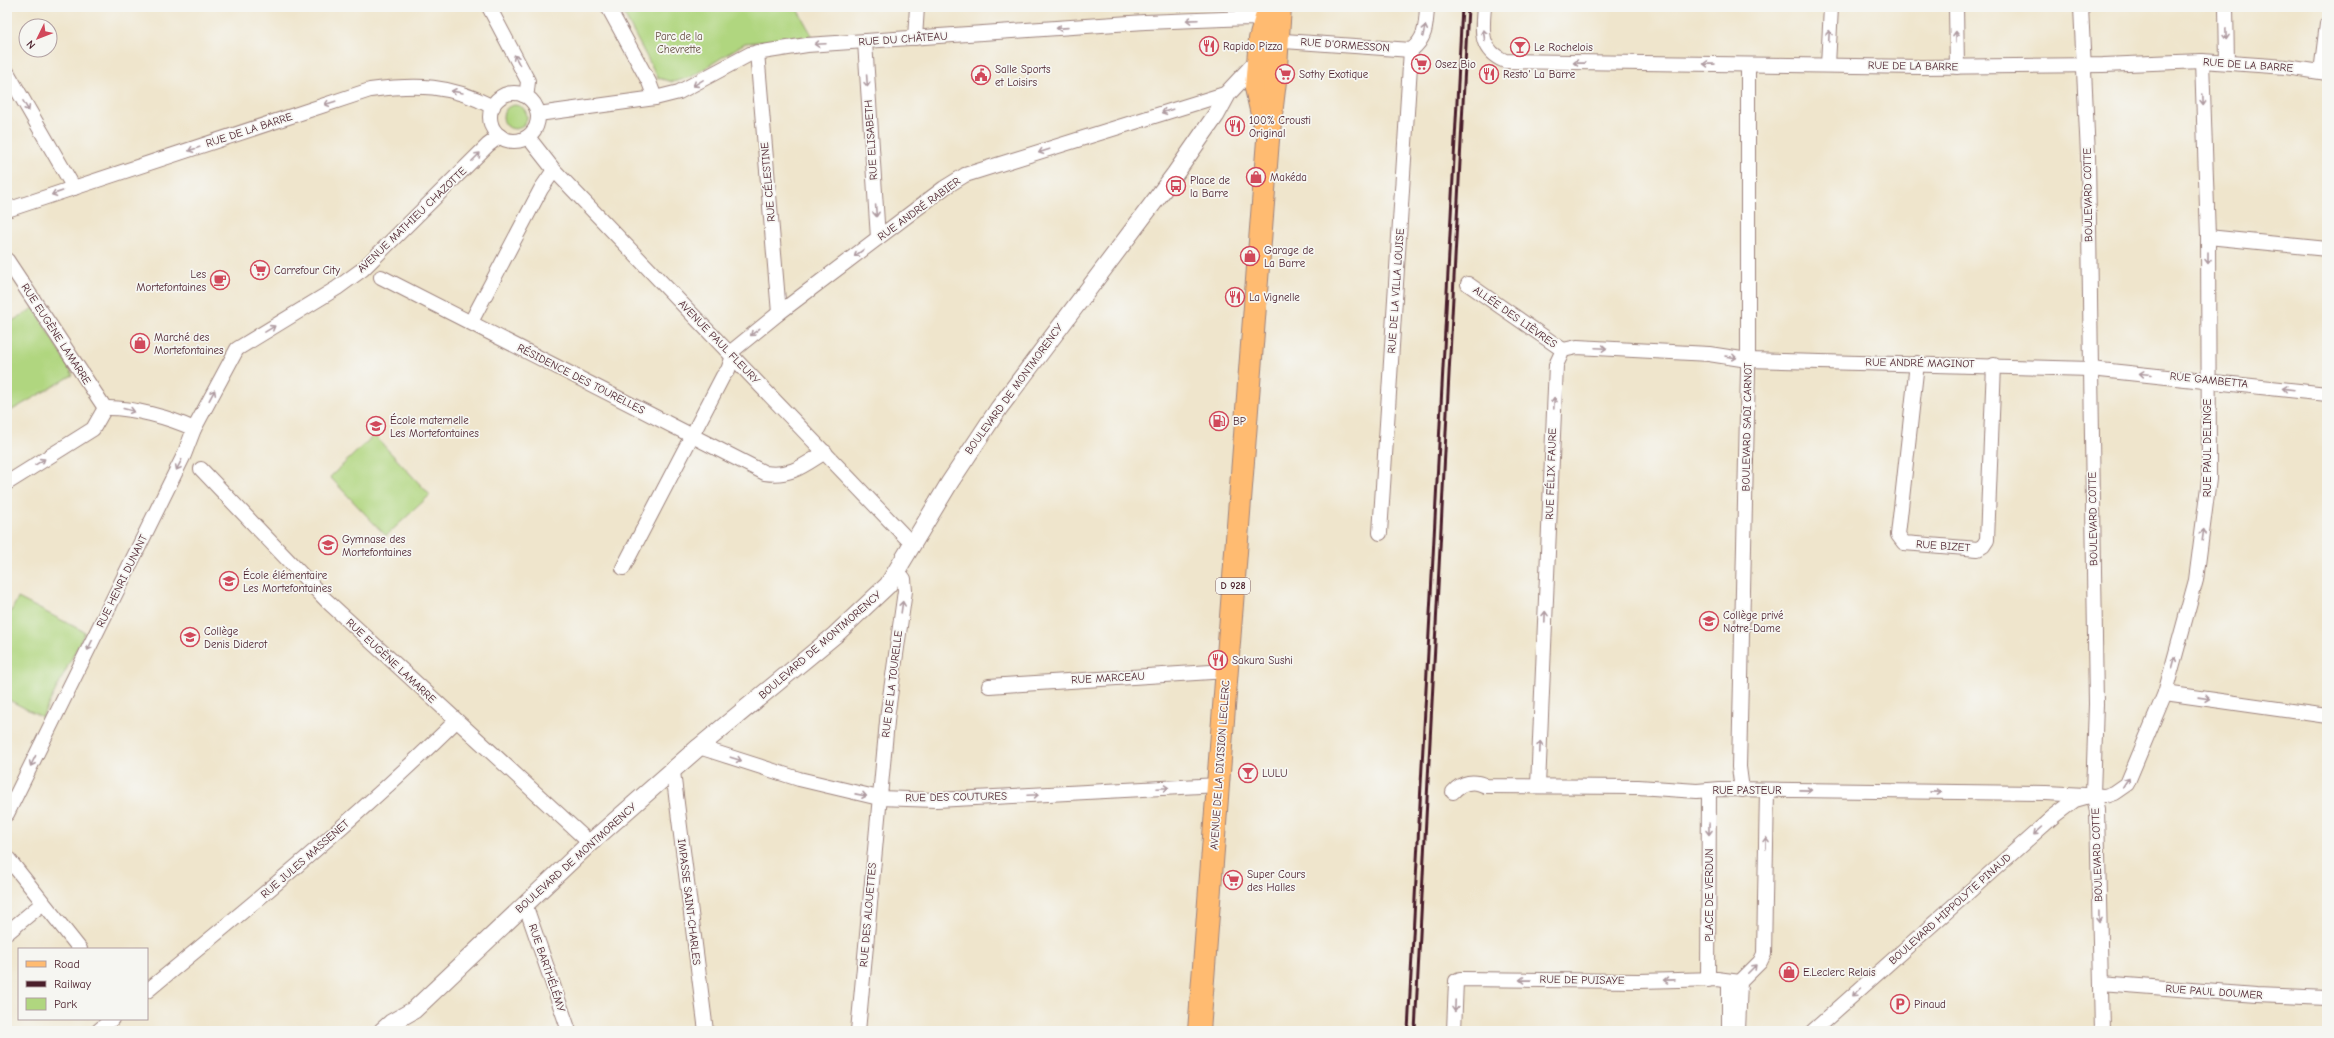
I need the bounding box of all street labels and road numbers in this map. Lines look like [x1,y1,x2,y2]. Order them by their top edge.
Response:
street label: RUE DU CHÂTEAU [858,28,948,49]
street label: RUE D'ORMESSON [1300,35,1390,55]
street label: RUE DE LA BARRE [2203,55,2294,75]
street label: RUE DE LA BARRE [1868,59,1959,73]
street label: RUE ELISABETH [862,99,880,181]
street label: RUE DE LA BARRE [204,110,294,150]
street label: RUE CÉLESTINE [757,141,778,222]
street label: BOULEVARD COTTE [2081,148,2095,242]
street label: AVENUE MATHIEU CHAZOTTE [355,164,469,276]
street label: RUE ANDRÉ RABIER [874,174,963,243]
street label: RUE DE LA VILLA LOUISE [1385,228,1407,354]
street label: RUE EUGÈNE LAMARRE [18,280,95,387]
street label: ALLÉE DES LIÈVRES [1471,282,1560,351]
street label: AVENUE PAUL FLEURY [676,297,763,387]
street label: BOULEVARD DE MONTMORENCY [962,321,1066,457]
street label: RÉSIDENCE DES TOURELLES [515,340,647,417]
street label: RUE ANDRÉ MAGINOT [1865,355,1975,370]
street label: BOULEVARD SADI CARNOT [1739,362,1755,491]
street label: RUE GAMBETTA [2169,369,2249,391]
street label: RUE PAUL DELINGE [2201,398,2214,497]
street label: RUE FÉLIX FAURE [1542,427,1559,520]
street label: BOULEVARD COTTE [2086,472,2100,566]
street label: RUE HENRI DUNANT [94,532,150,630]
street label: RUE BIZET [1915,538,1971,554]
road number: D 928 [1216,578,1250,594]
street label: BOULEVARD DE MONTMORENCY [756,588,884,702]
street label: RUE EUGÈNE LAMARRE [343,615,440,706]
street label: RUE DE LA TOURELLE [879,629,905,738]
street label: RUE MARCEAU [1071,670,1145,686]
street label: AVENUE DE LA DIVISION LECLERC [1208,680,1232,850]
street label: RUE PASTEUR [1712,784,1782,797]
street label: RUE DES COUTURES [905,790,1007,804]
street label: BOULEVARD DE MONTMORENCY [513,800,639,916]
street label: BOULEVARD COTTE [2089,807,2105,902]
street label: RUE JULES MASSENET [258,817,352,901]
street label: IMPASSE SAINT-CHARLES [675,838,703,966]
street label: PLACE DE VERDUN [1703,848,1716,942]
street label: BOULEVARD HIPPOLYTE PINAUD [1886,851,2014,967]
street label: RUE DES ALOUETTES [857,862,879,968]
street label: RUE BARTHÉLÉMY [526,922,569,1014]
street label: RUE DE PUISAYE [1540,973,1625,987]
street label: RUE PAUL DOUMER [2165,982,2263,1002]

